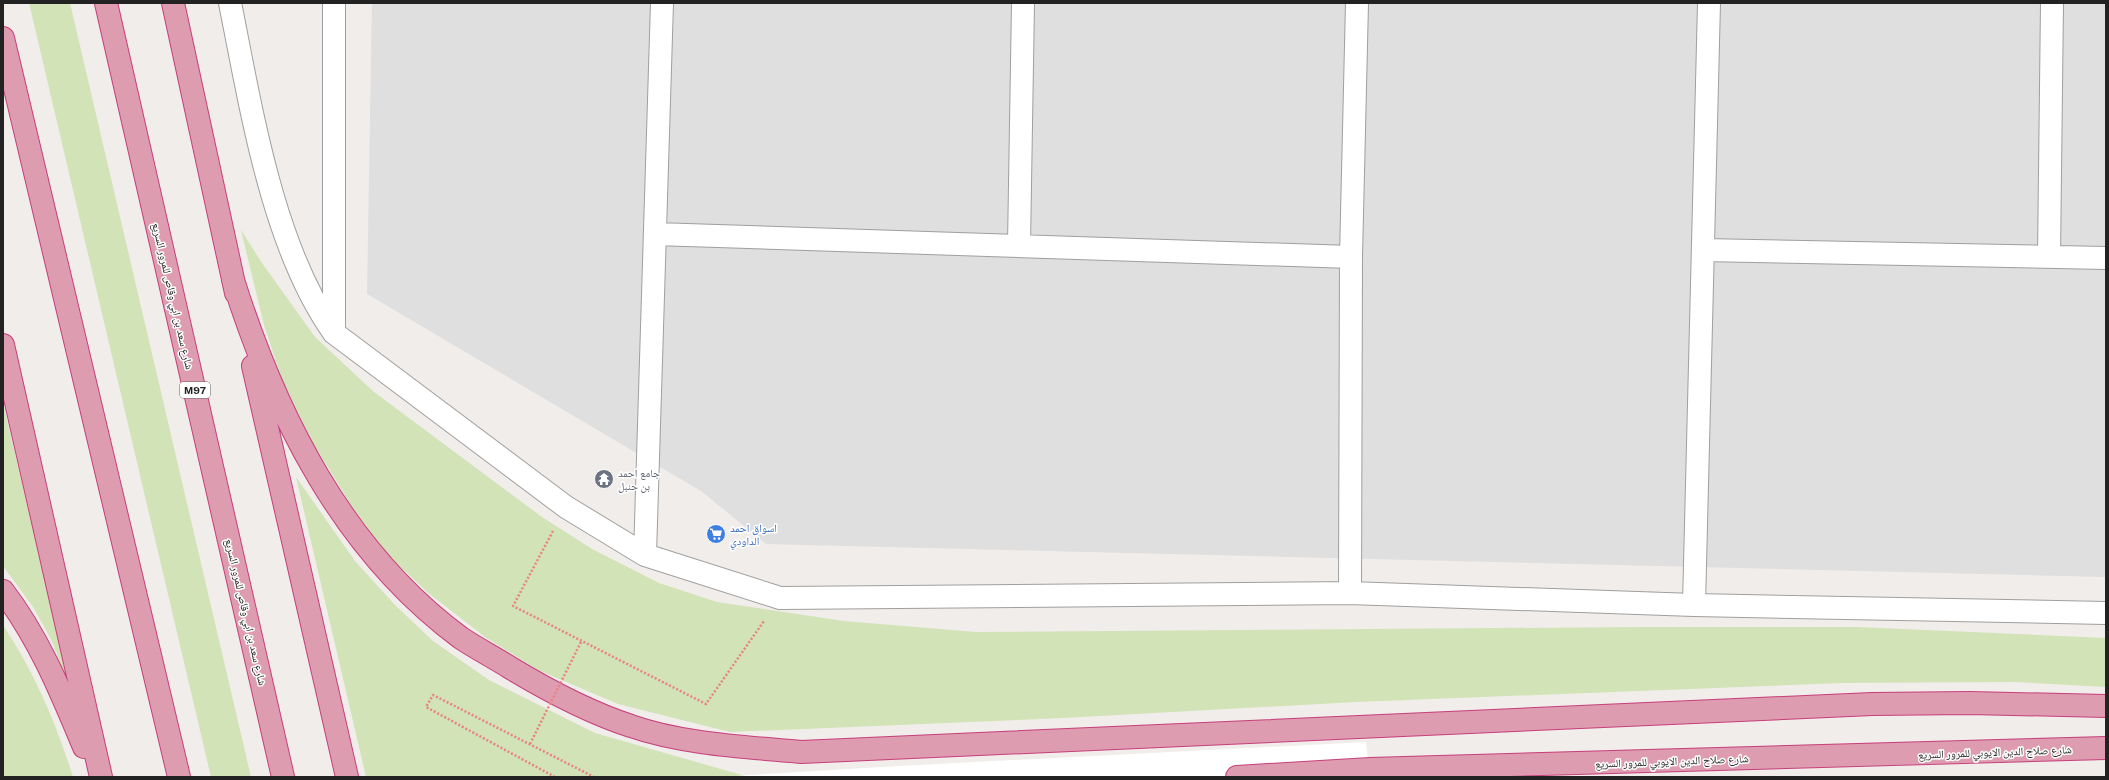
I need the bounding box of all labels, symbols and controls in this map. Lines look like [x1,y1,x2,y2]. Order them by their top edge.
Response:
street label: شارع سعد بن ابي وقاص للمرور السريع [148,221,196,371]
road number: M97 [180,382,210,398]
place label: جامع احمد بن حنبل [618,467,660,493]
temple icon: جامع احمد بن حنبل [593,468,615,490]
place label: اسواق احمد الداودي [730,522,777,550]
supermarket icon: اسواق احمد الداودي [705,523,727,545]
street label: شارع سعد بن ابي وقاص للمرور السريع [221,537,269,687]
street label: شارع صلاح الدين الايوبي للمرور السريع [1918,743,2072,763]
street label: شارع صلاح الدين الايوبي للمرور السريع [1595,752,1749,772]

